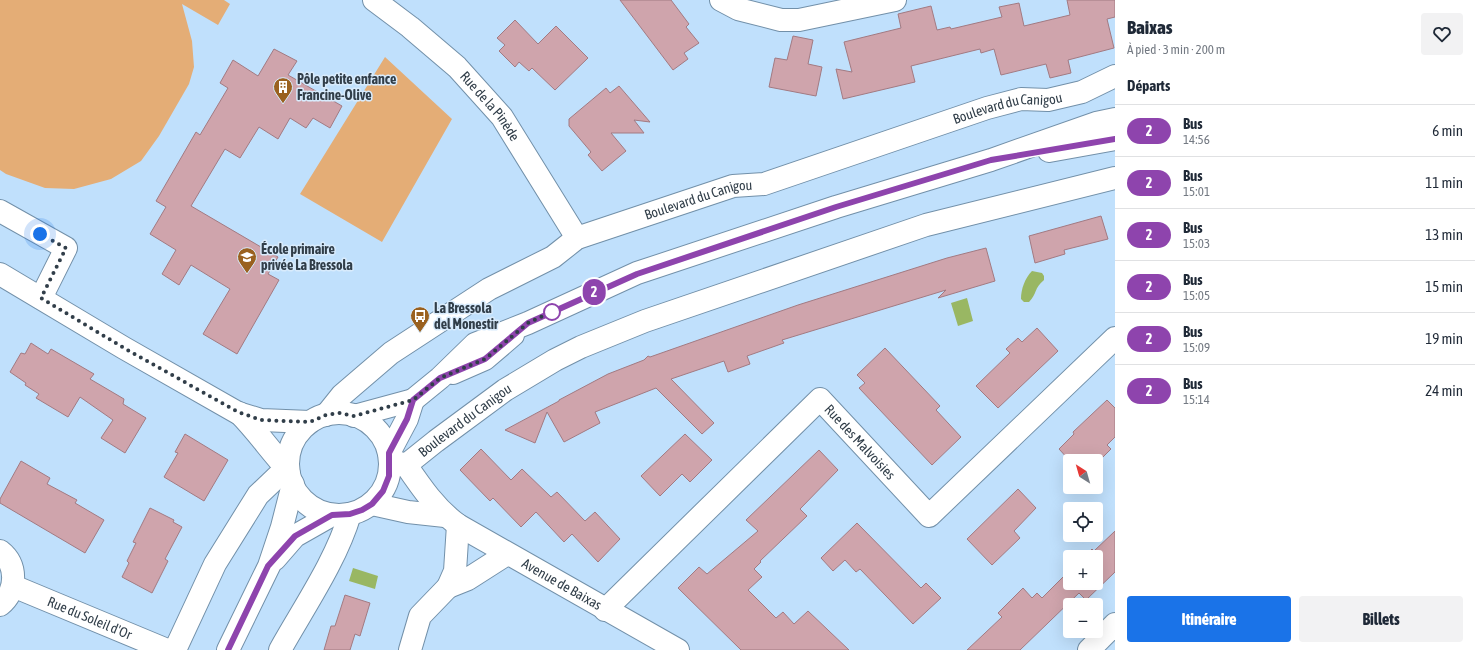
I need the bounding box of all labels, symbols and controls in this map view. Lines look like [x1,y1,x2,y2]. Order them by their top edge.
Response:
button: heart [1421,13,1463,55]
text: Baixas [1127,16,1172,38]
text: À pied · 3 min · 200 m [1127,42,1225,57]
street label: Rue de la Pinède [457,68,523,144]
place label: Pôle petite enfance Francine-Olive [297,71,396,103]
building icon: Pôle petite enfance Francine-Olive [272,76,294,104]
text: Départs [1127,77,1170,94]
street label: Boulevard du Canigou [951,89,1064,127]
text: Bus [1183,115,1203,132]
text: 6 min [1432,122,1463,139]
text: 2 [1146,123,1152,139]
text: 14:56 [1183,132,1210,147]
text: Bus [1183,167,1203,184]
text: 11 min [1425,174,1463,191]
text: 2 [1146,175,1152,191]
street label: Boulevard du Canigou [642,177,753,223]
text: 15:01 [1183,184,1210,199]
text: Bus [1183,219,1203,236]
your location [30,224,50,244]
text: 13 min [1425,226,1463,243]
text: 2 [1146,227,1152,243]
text: 15:03 [1183,236,1210,251]
place label: École primaire privée La Bressola [261,241,353,273]
school or university icon: École primaire privée La Bressola [236,246,258,274]
text: Bus [1183,271,1203,288]
text: 15 min [1425,278,1463,295]
line badge: 2 [581,279,607,305]
text: 2 [1146,279,1152,295]
text: 2 [591,284,597,300]
text: 15:05 [1183,288,1210,303]
place label: La Bressola del Monestir [434,300,499,332]
unlabelled marker [543,303,561,321]
bus stop icon: La Bressola del Monestir [409,305,431,333]
text: Bus [1183,323,1203,340]
text: 19 min [1425,330,1463,347]
text: 2 [1146,331,1152,347]
text: 15:09 [1183,340,1210,355]
text: Bus [1183,375,1203,392]
street label: Boulevard du Canigou [415,380,514,460]
text: 24 min [1425,382,1463,399]
text: 2 [1146,383,1152,399]
text: 15:14 [1183,392,1210,407]
street label: Rue des Malvoisies [821,401,899,483]
north arrow [1063,454,1103,494]
map controls [1063,454,1103,638]
button: locate [1063,502,1103,542]
button: + [1063,550,1103,590]
street label: Avenue de Baixas [519,555,605,613]
street label: Rue du Soleil d'Or [45,593,135,643]
button: Itinéraire [1127,596,1291,642]
button: Billets [1299,596,1463,642]
button: − [1063,598,1103,638]

